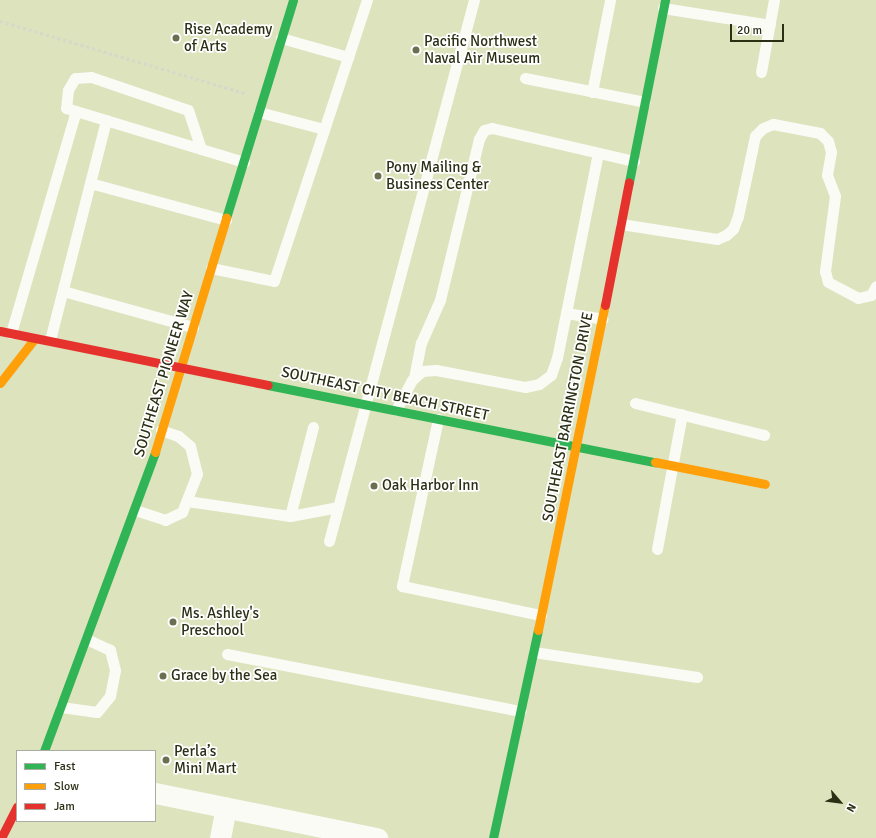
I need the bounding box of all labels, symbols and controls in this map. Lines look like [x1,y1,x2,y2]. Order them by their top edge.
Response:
scale bar [732,16,786,42]
place label: Rise Academy of Arts [184,20,272,55]
text: 20 m [737,23,762,38]
place label: Pacific Northwest Naval Air Museum [424,32,540,67]
marker: Rise Academy of Arts [171,33,181,43]
marker: Pacific Northwest Naval Air Museum [411,45,421,55]
place label: Pony Mailing & Business Center [386,158,489,193]
marker: Pony Mailing & Business Center [373,171,383,181]
street label: SOUTHEAST PIONEER WAY [130,289,198,459]
street label: SOUTHEAST BARRINGTON DRIVE [539,311,597,523]
street label: SOUTHEAST CITY BEACH STREET [280,363,490,425]
place label: Oak Harbor Inn [382,477,479,495]
marker: Oak Harbor Inn [369,481,379,491]
place label: Ms. Ashley's Preschool [181,604,259,639]
marker: Ms. Ashley's Preschool [168,617,178,627]
place label: Grace by the Sea [171,667,277,685]
marker: Grace by the Sea [158,671,168,681]
place label: Perla’s Mini Mart [174,742,237,777]
legend [16,750,156,822]
marker: Perla’s Mini Mart [161,755,171,765]
text: Fast [54,759,75,774]
text: Slow [54,779,79,794]
north arrow [820,782,860,822]
text: Jam [54,799,75,814]
text: N [844,801,859,814]

